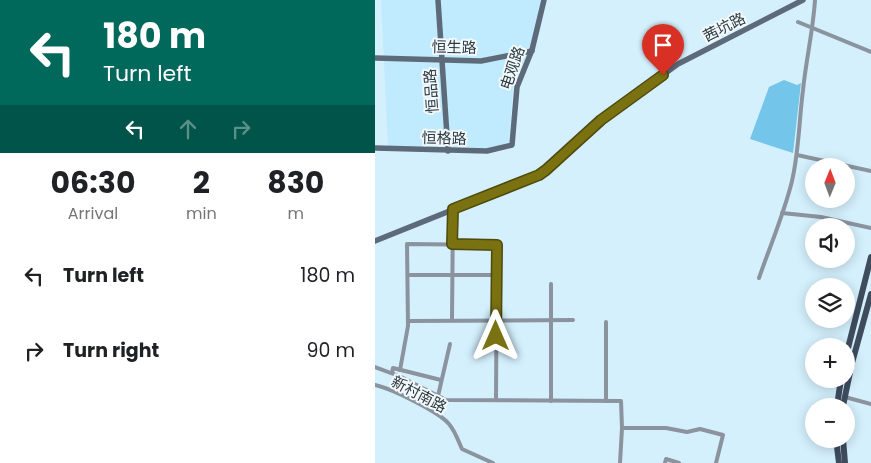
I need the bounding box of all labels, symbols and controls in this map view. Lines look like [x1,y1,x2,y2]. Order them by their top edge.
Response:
street label: 茜坑路 [699,7,749,47]
text: 180 m [103,11,206,60]
icon: left [20,20,85,85]
pin [642,24,684,75]
icon: arrive [649,31,677,59]
street label: 恒生路 [431,36,477,58]
street label: 电观路 [495,43,529,93]
text: Turn left [103,58,191,89]
street label: 恒品路 [419,68,443,114]
icon: left [121,115,149,143]
icon: ahead [174,115,202,143]
icon: right [227,115,255,143]
street label: 恒格路 [421,127,467,149]
north arrow [805,158,855,208]
map controls [805,158,855,448]
text: 06:30 [51,161,135,204]
text: 2 [193,161,210,204]
text: 830 [267,161,324,204]
text: Arrival [68,202,118,225]
text: min [186,202,217,225]
text: m [288,202,304,225]
button: sound [805,218,855,268]
icon: left [20,262,48,290]
text: Turn left [63,262,144,289]
text: 180 m [300,262,355,289]
button: layers [805,278,855,328]
position arrow [469,309,521,361]
icon: right [20,337,48,365]
text: Turn right [63,337,159,364]
text: 90 m [306,337,355,364]
button: + [805,338,855,388]
street label: 新村南路 [388,371,450,417]
button: − [805,398,855,448]

